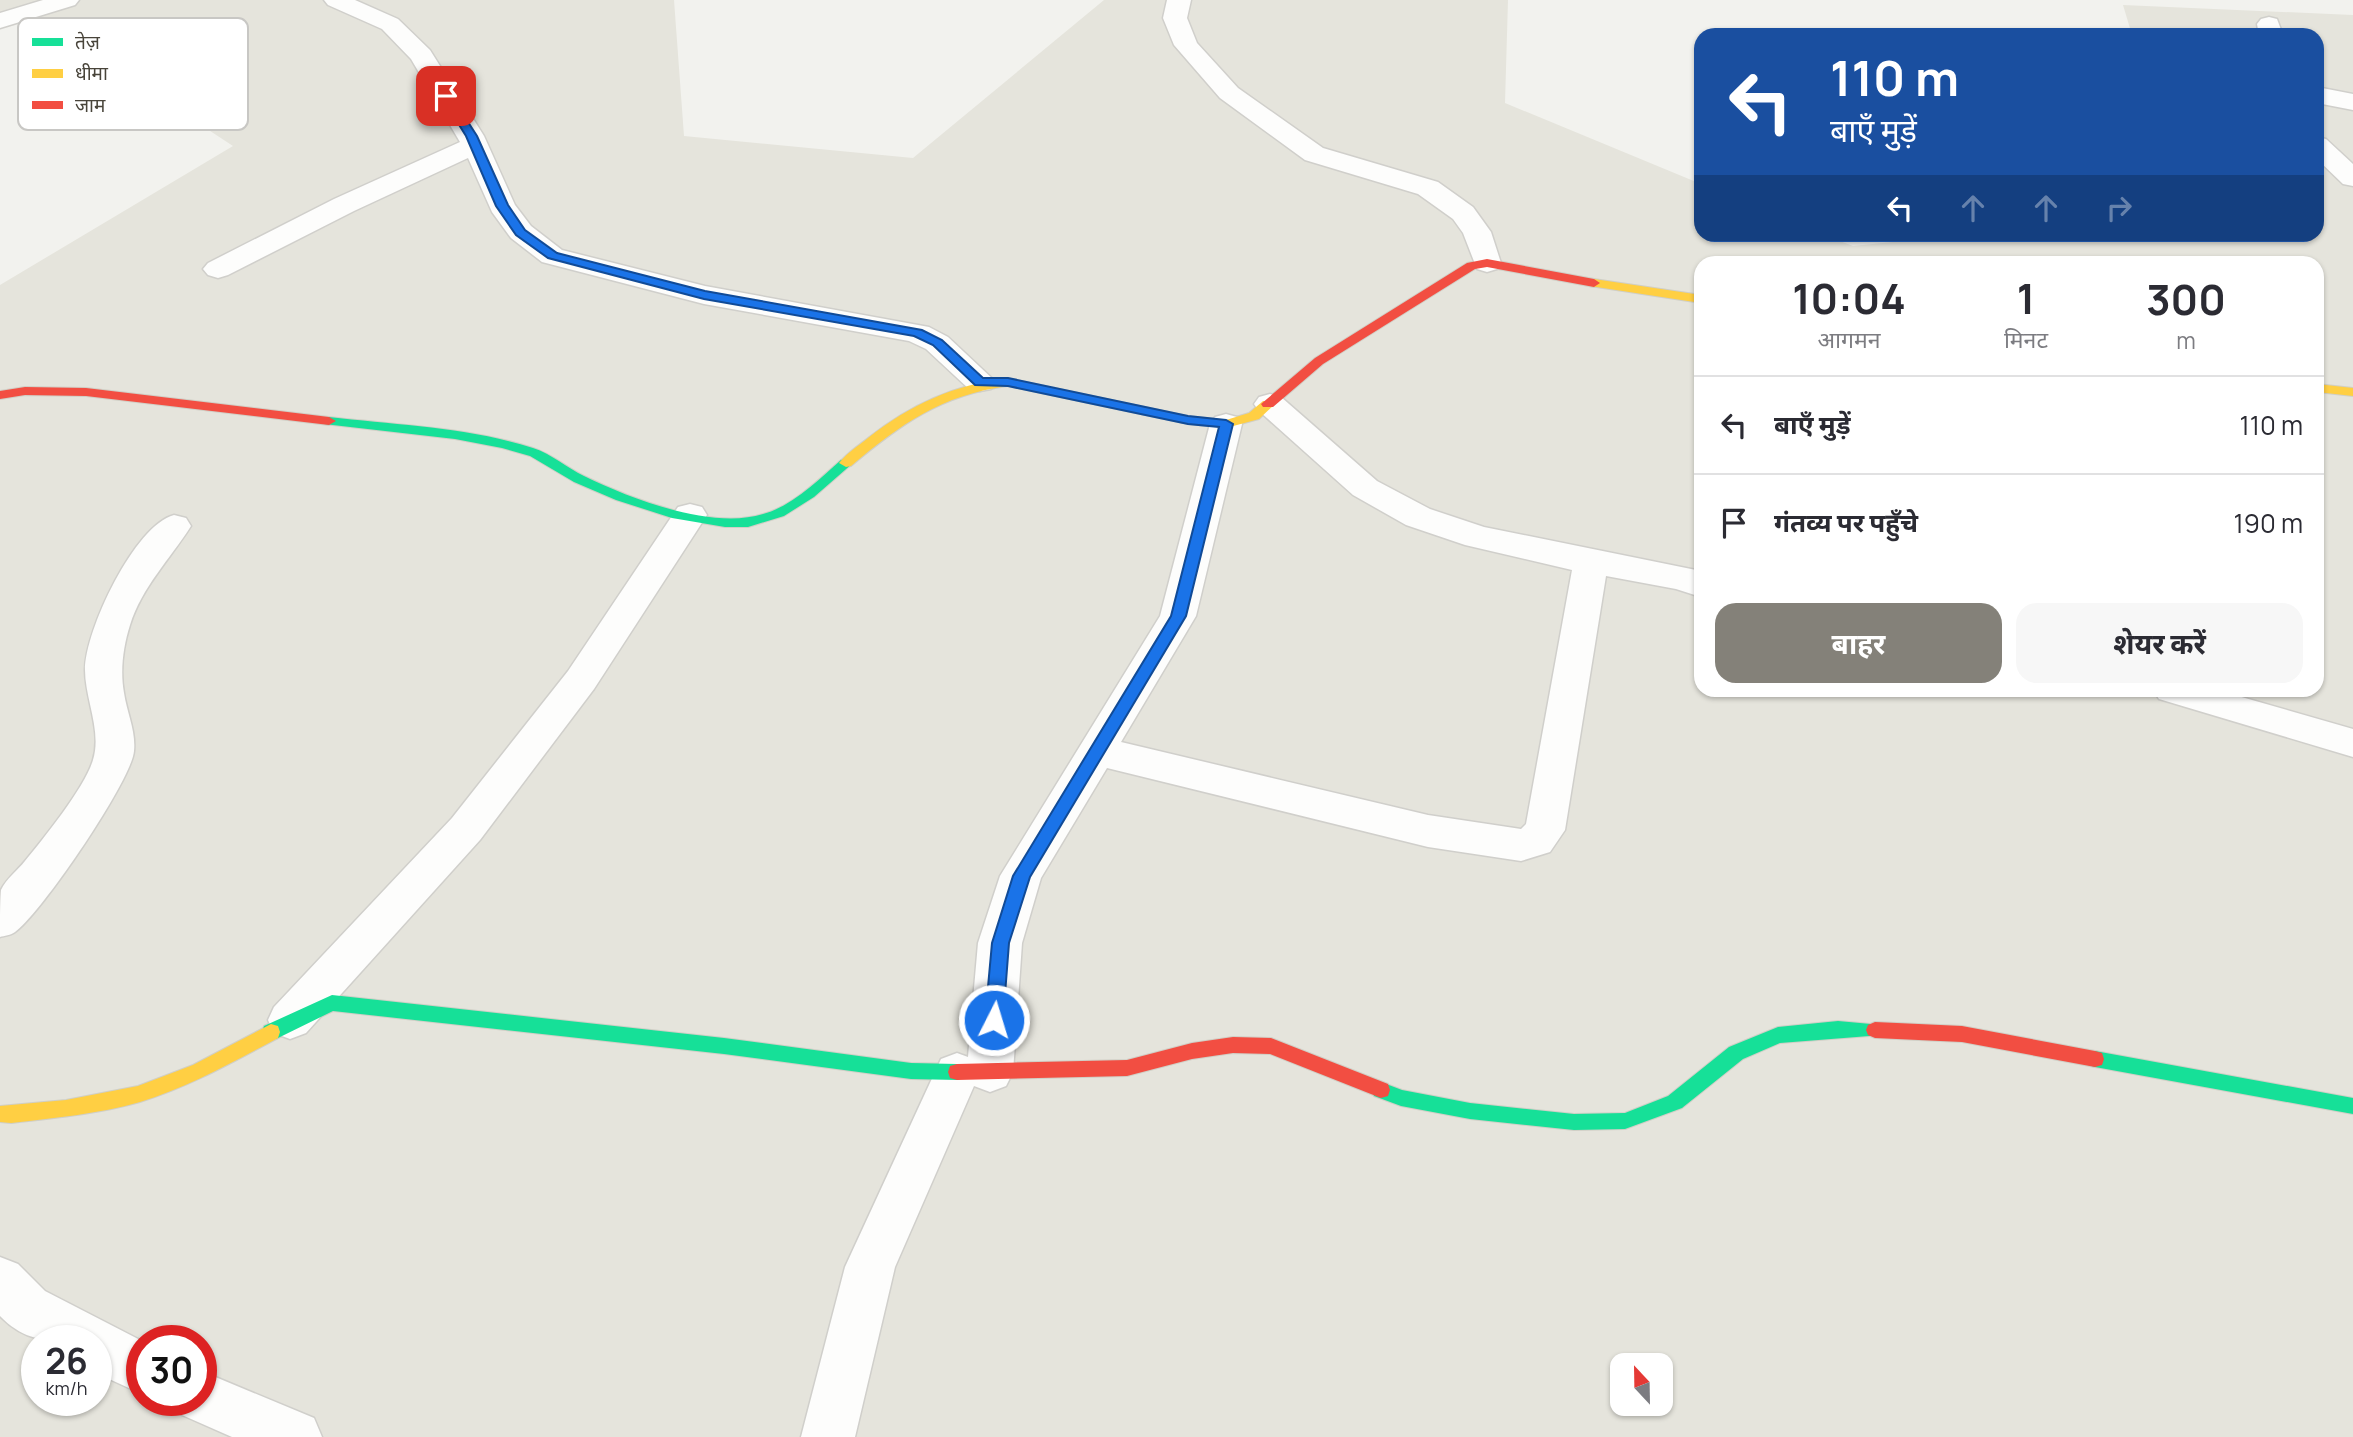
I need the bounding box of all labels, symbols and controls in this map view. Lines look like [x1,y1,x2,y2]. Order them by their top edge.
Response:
legend [18,18,248,130]
text: तेज़ [75,29,101,55]
text: 110 m [1830,44,1959,111]
icon: left [1715,56,1806,147]
text: धीमा [75,60,109,86]
pin [416,66,476,126]
icon: arrive [427,77,465,115]
text: जाम [75,92,106,118]
text: बाएँ मुड़ें [1830,108,1917,152]
icon: left [1881,189,1919,227]
icon: ahead [1954,189,1992,227]
icon: ahead [2027,189,2065,227]
icon: right [2100,189,2138,227]
text: 10:04 [1792,269,1906,327]
text: 1 [2017,269,2035,327]
text: 300 [2146,270,2226,328]
text: आगमन [1817,323,1880,355]
text: मिनट [2004,323,2048,355]
text: m [2176,324,2196,356]
icon: left [1715,406,1753,444]
text: बाएँ मुड़ें [1774,406,1851,442]
text: 110 m [2240,407,2303,443]
icon: arrive [1715,504,1753,542]
text: गंतव्य पर पहुँचे [1774,504,1918,540]
text: 190 m [2234,505,2303,541]
button: बाहर [1715,603,2002,683]
button: शेयर करें [2016,603,2303,683]
position arrow [957,983,1031,1057]
speed limit sign: 30 [126,1325,217,1416]
text: 26 [45,1337,88,1385]
north arrow [1610,1353,1673,1416]
map controls [1610,1353,1673,1416]
text: km/h [46,1376,87,1400]

